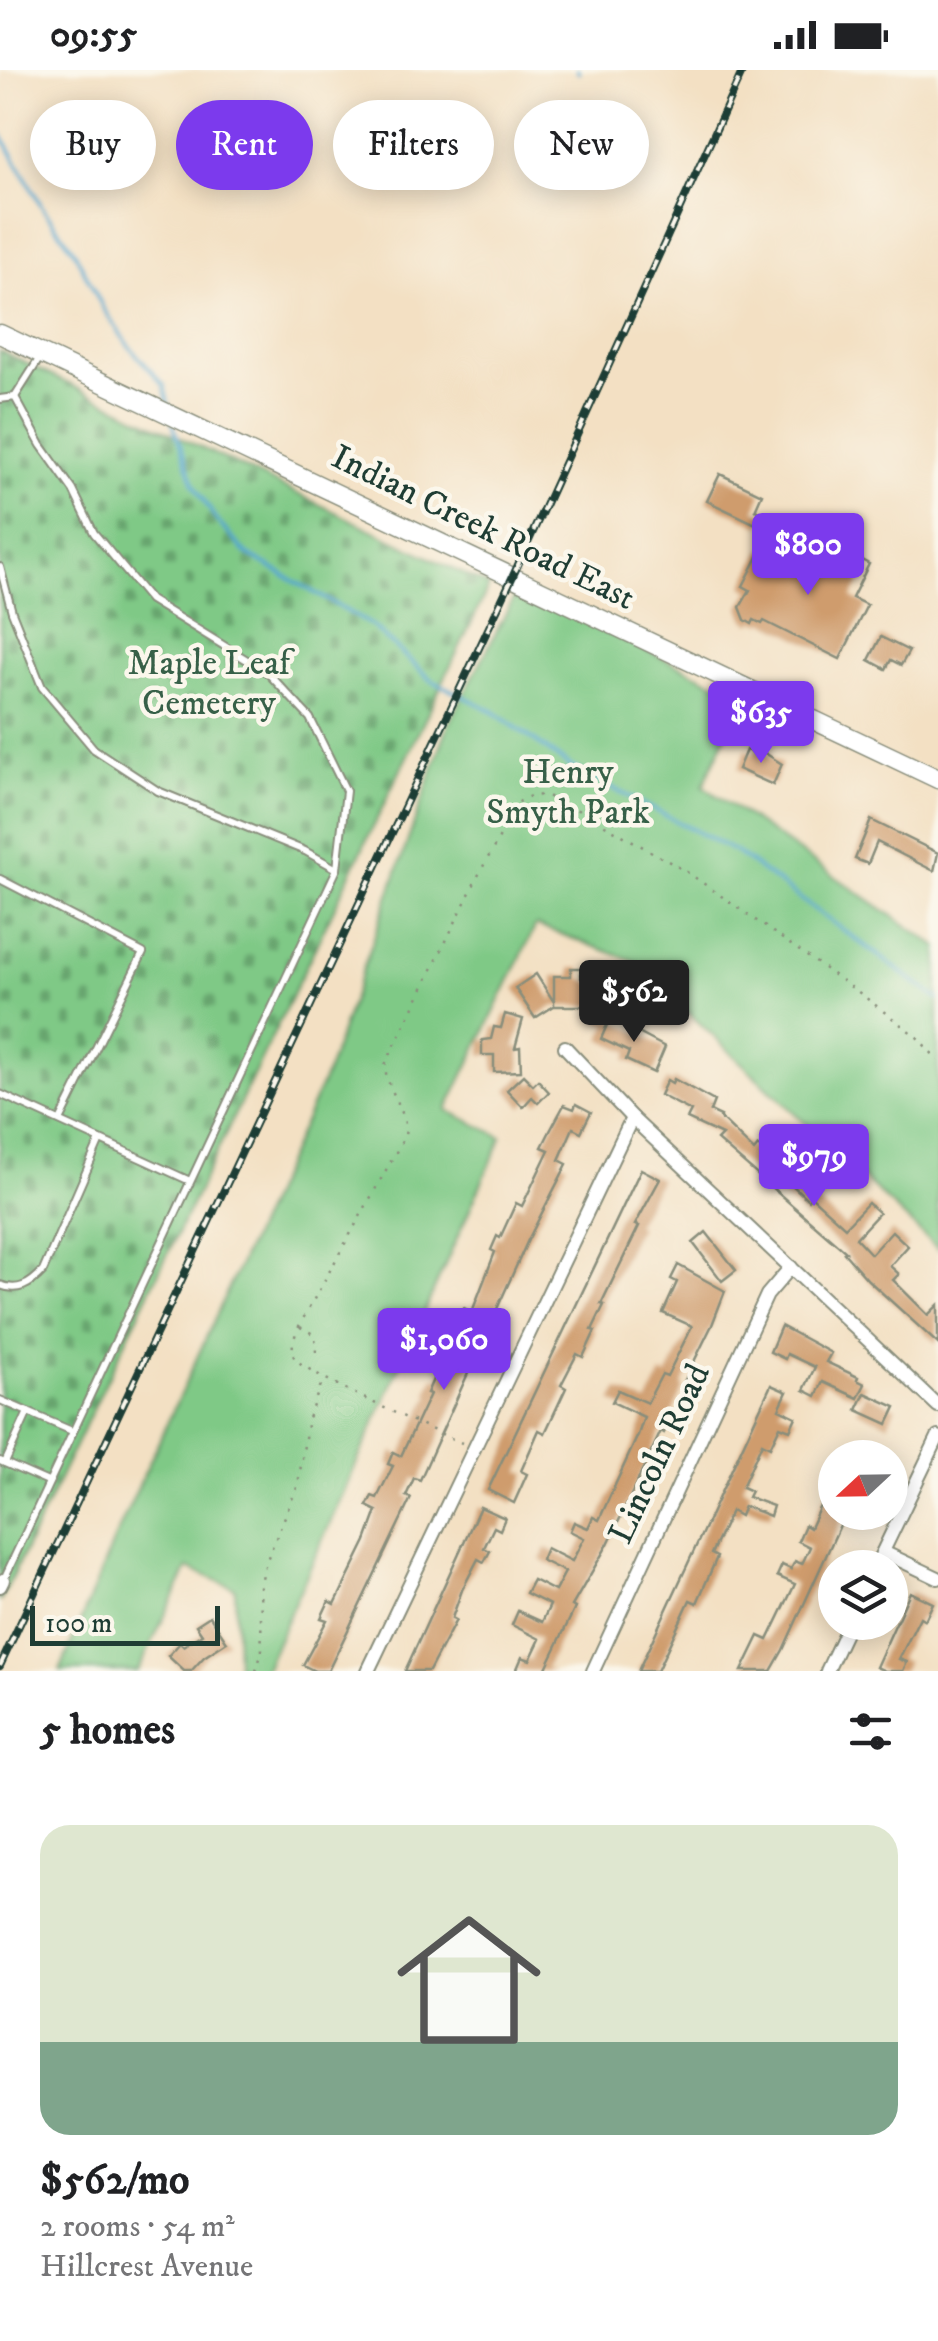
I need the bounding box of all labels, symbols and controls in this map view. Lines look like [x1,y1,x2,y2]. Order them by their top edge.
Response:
text: 09:55 [50,11,137,59]
chip: Buy [30,100,156,190]
chip: Rent [176,100,313,190]
chip: Filters [333,100,494,190]
chip: New [514,100,649,190]
street label: Indian Creek Road East [324,435,642,621]
pin: $800 [749,513,867,598]
text: $800 [774,525,842,565]
park label: Maple Leaf Cemetery [128,642,295,726]
pin: $635 [702,681,820,766]
text: $635 [730,693,792,733]
park label: Henry Smyth Park [486,751,650,835]
pin: $562 [575,960,693,1045]
text: $562 [601,972,667,1012]
pin: $979 [755,1124,873,1209]
text: $979 [781,1136,847,1176]
pin: $1,060 [363,1308,525,1393]
text: $1,060 [400,1320,488,1360]
street label: Lincoln Road [599,1357,721,1551]
north arrow [818,1440,908,1530]
map controls [818,1440,908,1640]
button: layers [818,1550,908,1640]
scale bar [30,1601,220,1646]
text: 100 m [45,1606,112,1641]
icon: filters [843,1704,898,1759]
text: 5 homes [40,1705,175,1757]
icon: home [379,1890,559,2070]
text: $562/mo [40,2155,190,2207]
text: 2 rooms · 54 m² [40,2207,235,2247]
text: Hillcrest Avenue [40,2247,253,2287]

